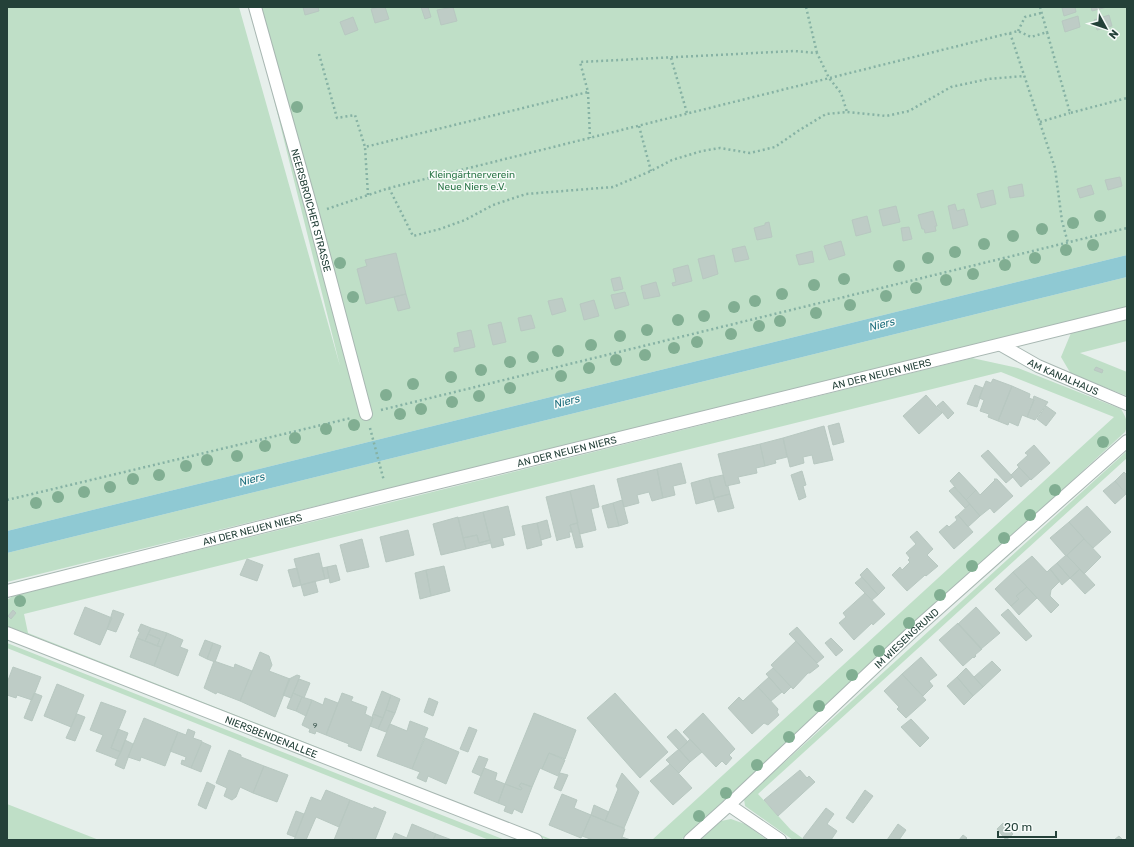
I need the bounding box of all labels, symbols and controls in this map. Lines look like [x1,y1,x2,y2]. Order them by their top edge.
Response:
north arrow [1086,8,1126,48]
text: N [1106,27,1121,41]
street label: NEERSBROICHER STRASSE [288,148,333,273]
park label: Kleingärtnerverein Neue Niers e.V. [429,169,515,193]
water label: Niers [868,315,897,334]
street label: AN DER NEUEN NIERS [831,356,933,393]
street label: AM KANALHAUS [1025,356,1100,398]
water label: Niers [553,392,582,411]
street label: AN DER NEUEN NIERS [516,434,618,470]
water label: Niers [238,470,267,489]
street label: AN DER NEUEN NIERS [202,512,304,548]
street label: IM WIESENGRUND [872,606,942,671]
street label: NIERSBENDENALLEE [223,714,319,761]
house number: 9 [313,721,318,730]
scale bar [998,813,1056,839]
text: 20 m [1004,820,1032,834]

